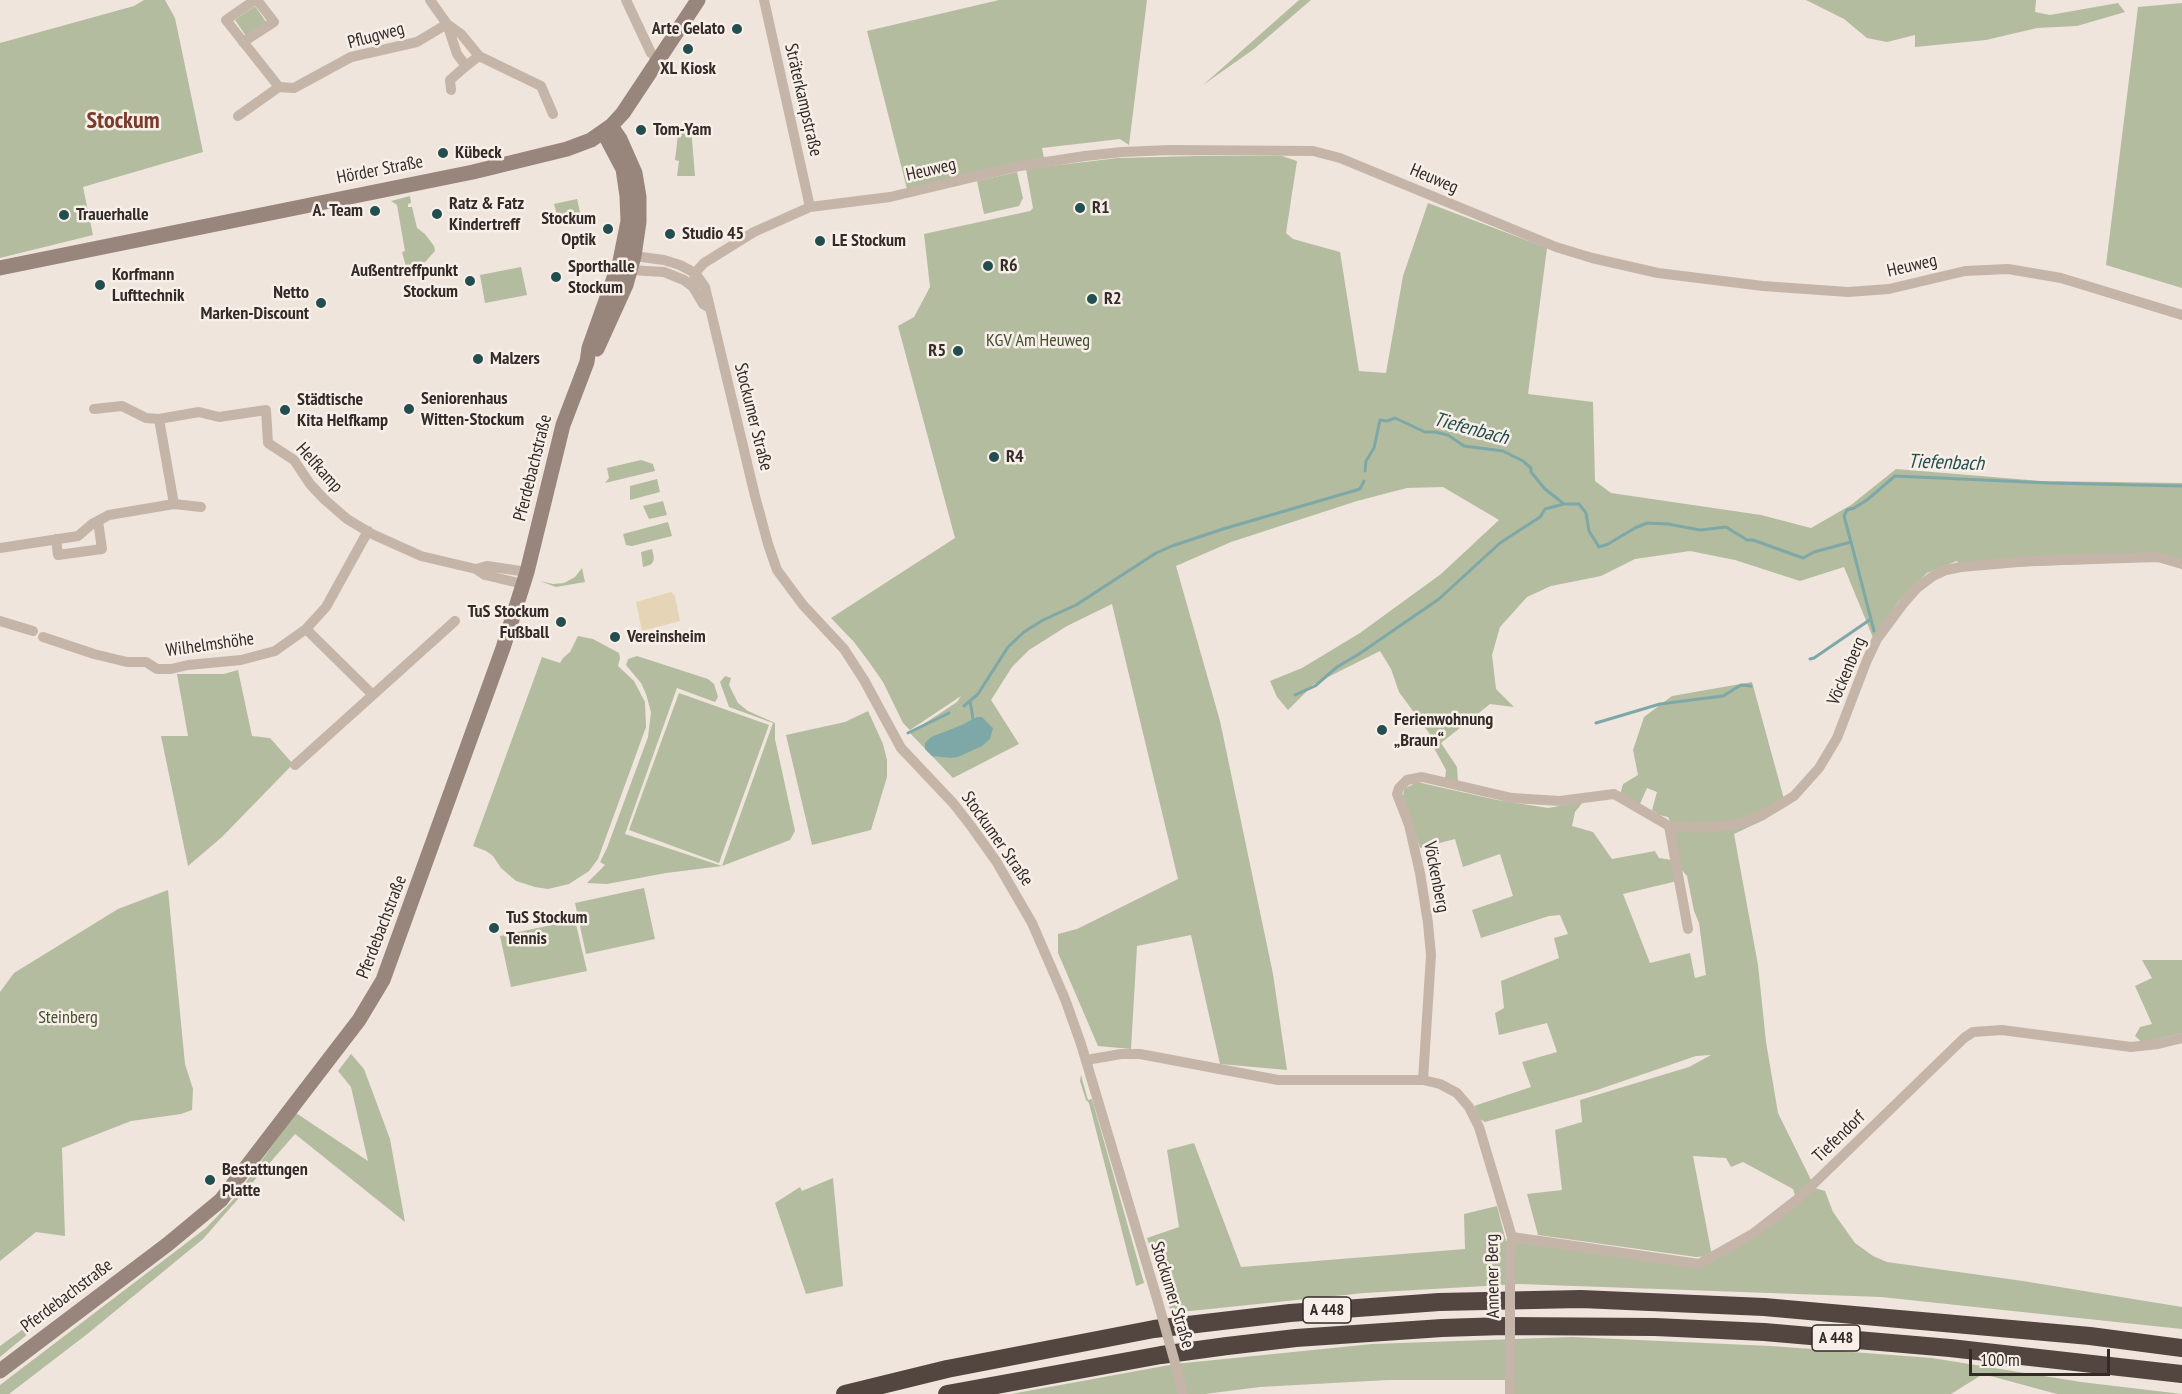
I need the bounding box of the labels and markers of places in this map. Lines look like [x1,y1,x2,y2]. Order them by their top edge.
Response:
place label: Arte Gelato [652,18,725,40]
marker: Arte Gelato [730,22,744,36]
marker: XL Kiosk [681,42,695,56]
place label: XL Kiosk [660,58,716,80]
place label: Tom-Yam [653,119,711,141]
marker: Tom-Yam [634,123,648,137]
place label: Kübeck [455,142,502,164]
marker: Kübeck [436,146,450,160]
place label: Ratz & Fatz Kindertreff [449,193,524,236]
place label: R1 [1092,197,1110,219]
place label: A. Team [313,200,363,222]
marker: R1 [1073,201,1087,215]
place label: Trauerhalle [76,204,149,226]
marker: A. Team [368,204,382,218]
marker: Ratz & Fatz Kindertreff [430,207,444,221]
marker: Trauerhalle [57,208,71,222]
place label: Stockum Optik [541,208,596,250]
marker: Stockum Optik [601,222,615,236]
place label: Studio 45 [682,223,744,245]
marker: Studio 45 [663,227,677,241]
place label: LE Stockum [832,230,906,252]
marker: LE Stockum [813,234,827,248]
place label: R6 [1000,255,1018,277]
place label: Sporthalle Stockum [568,256,635,298]
marker: R6 [981,259,995,273]
place label: Außentreffpunkt Stockum [351,260,458,302]
place label: Korfmann Lufttechnik [112,264,184,306]
marker: Sporthalle Stockum [549,270,563,284]
marker: Außentreffpunkt Stockum [463,274,477,288]
marker: Korfmann Lufttechnik [93,278,107,292]
place label: Netto Marken-Discount [201,282,309,324]
place label: R2 [1104,288,1122,310]
marker: R2 [1085,292,1099,306]
marker: Netto Marken-Discount [314,296,328,310]
place label: R5 [928,340,946,362]
marker: R5 [951,344,965,358]
place label: Malzers [490,348,540,370]
marker: Malzers [471,352,485,366]
place label: Seniorenhaus Witten-Stockum [421,388,524,430]
place label: Städtische Kita Helfkamp [297,389,388,432]
marker: Seniorenhaus Witten-Stockum [402,402,416,416]
marker: Städtische Kita Helfkamp [278,403,292,417]
place label: R4 [1006,446,1024,468]
marker: R4 [987,450,1001,464]
place label: TuS Stockum Fußball [468,601,549,644]
marker: TuS Stockum Fußball [554,615,568,629]
place label: Vereinsheim [627,626,706,648]
marker: Vereinsheim [608,630,622,644]
place label: Ferienwohnung „Braun“ [1394,709,1493,752]
marker: Ferienwohnung „Braun“ [1375,723,1389,737]
place label: TuS Stockum Tennis [506,907,587,950]
marker: TuS Stockum Tennis [487,921,501,935]
place label: Bestattungen Platte [222,1159,308,1202]
marker: Bestattungen Platte [203,1173,217,1187]

